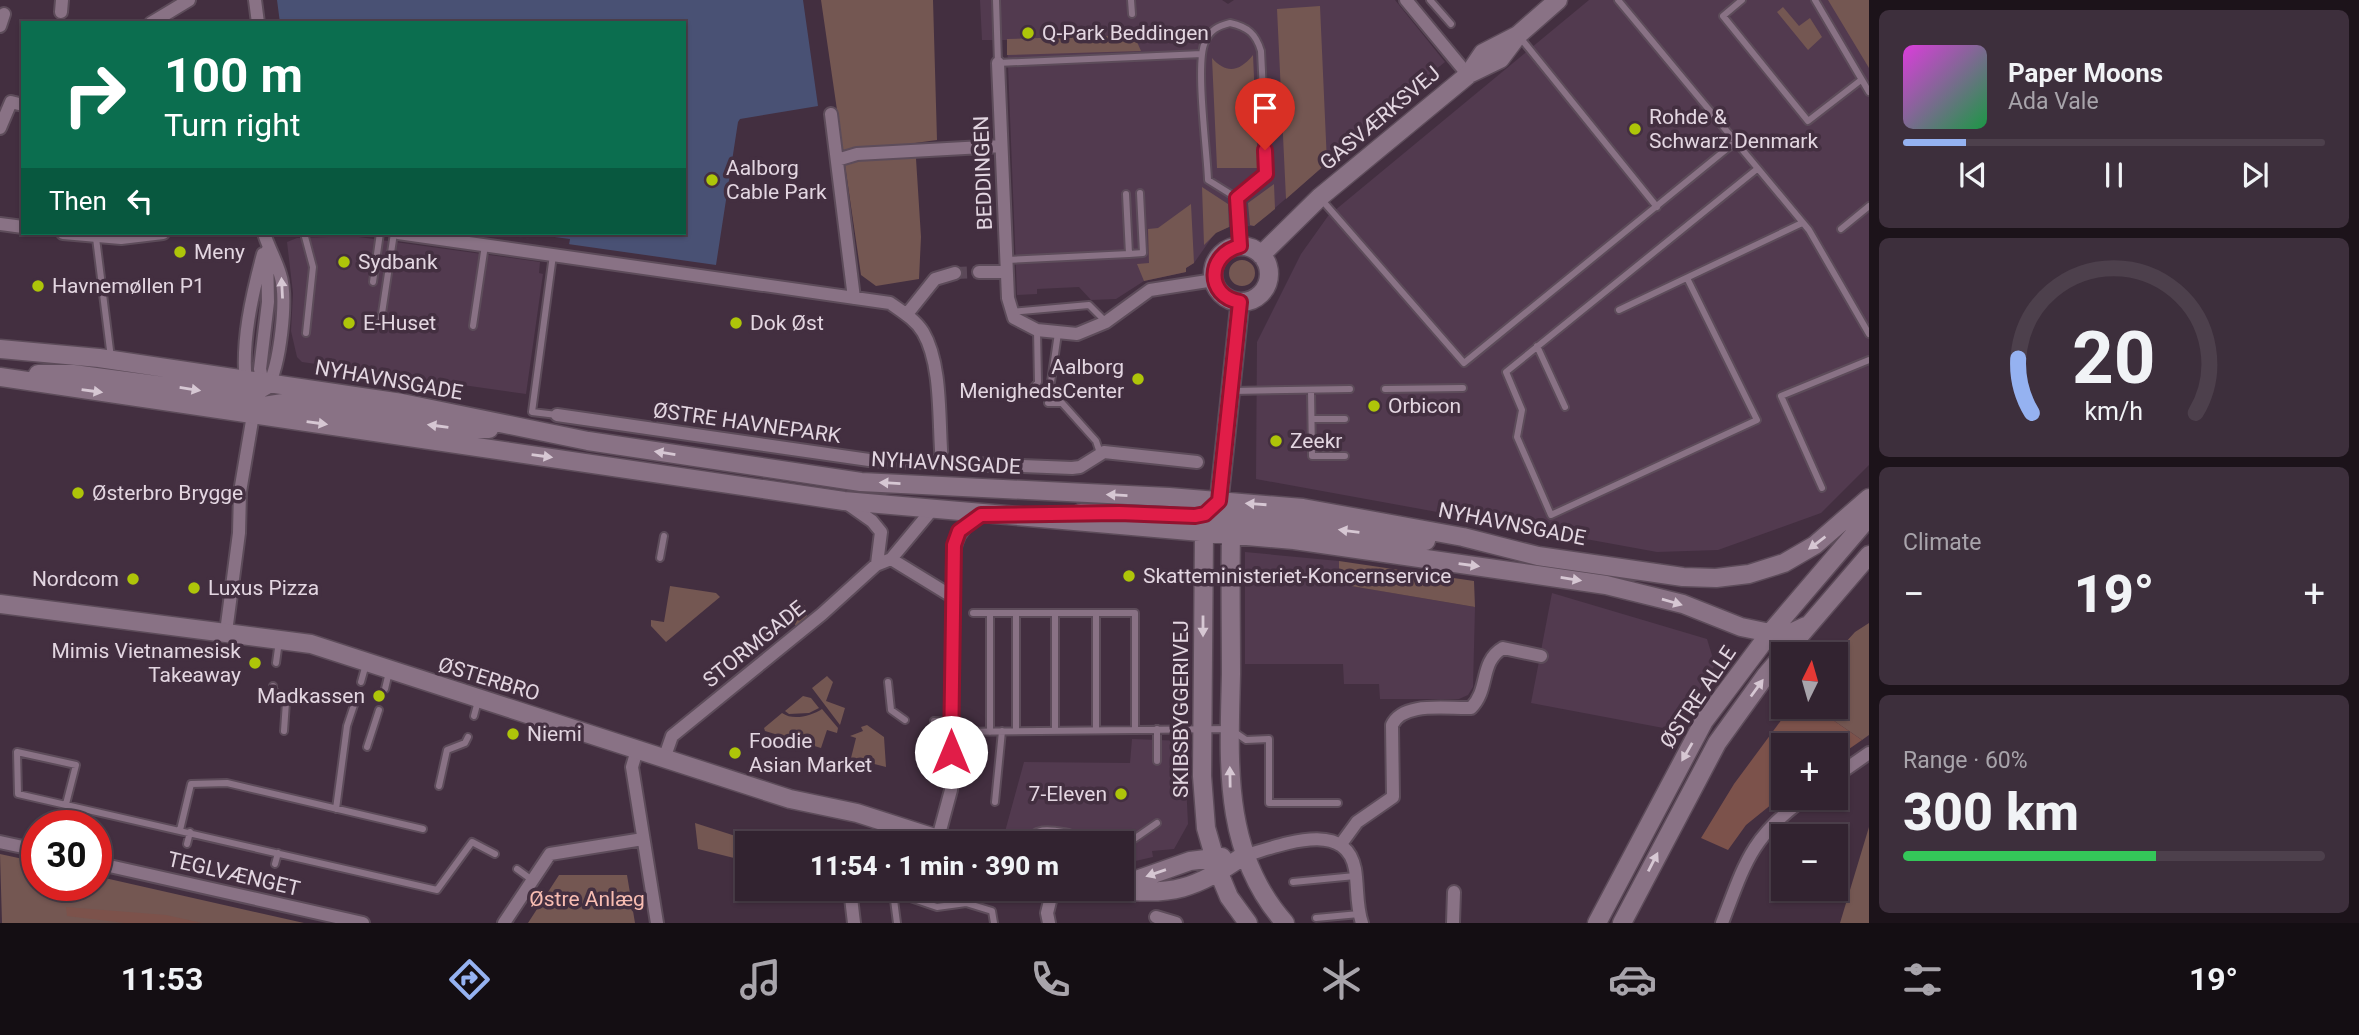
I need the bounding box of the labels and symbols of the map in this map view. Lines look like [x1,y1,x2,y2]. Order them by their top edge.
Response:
place label: Q-Park Beddingen [1042,21,1209,45]
marker: Q-Park Beddingen [1020,25,1036,41]
street label: GASVÆRKSVEJ [1315,61,1445,175]
pin [1235,78,1295,150]
place label: Rohde & Schwarz Denmark [1649,105,1818,153]
street label: BEDDINGEN [969,115,997,231]
marker: Rohde & Schwarz Denmark [1627,121,1643,137]
place label: Aalborg Cable Park [726,156,827,204]
marker: Aalborg Cable Park [704,172,720,188]
place label: Meny [194,240,245,264]
marker: Meny [172,244,188,260]
place label: Sydbank [358,250,438,274]
marker: Sydbank [336,254,352,270]
place label: Havnemøllen P1 [52,274,205,298]
one-way arrow [276,277,287,299]
marker: Havnemøllen P1 [30,278,46,294]
place label: E-Huset [363,311,436,335]
place label: Dok Øst [750,311,824,335]
marker: E-Huset [341,315,357,331]
marker: Dok Øst [728,315,744,331]
street label: NYHAVNSGADE [313,355,465,405]
place label: Aalborg MenighedsCenter [959,355,1124,403]
marker: Aalborg MenighedsCenter [1130,371,1146,387]
one-way arrow [179,384,201,395]
one-way arrow [81,385,103,396]
place label: Orbicon [1388,394,1461,418]
street label: ØSTRE HAVNEPARK [652,398,843,448]
marker: Orbicon [1366,398,1382,414]
one-way arrow [306,418,328,429]
one-way arrow [427,420,449,431]
place label: Zeekr [1290,429,1342,453]
marker: Zeekr [1268,433,1284,449]
one-way arrow [654,447,676,458]
street label: NYHAVNSGADE [871,447,1021,479]
one-way arrow [531,451,553,462]
one-way arrow [879,477,901,488]
place label: Østerbro Brygge [92,481,243,505]
marker: Østerbro Brygge [70,485,86,501]
one-way arrow [1106,489,1128,500]
one-way arrow [1244,498,1266,509]
street label: NYHAVNSGADE [1436,498,1588,550]
one-way arrow [1338,526,1360,537]
one-way arrow [1809,535,1827,550]
one-way arrow [1458,559,1480,570]
place label: Skatteministeriet-Koncernservice [1143,564,1452,588]
place label: Nordcom [32,567,119,591]
marker: Skatteministeriet-Koncernservice [1121,568,1137,584]
marker: Nordcom [125,571,141,587]
one-way arrow [1560,574,1582,585]
place label: Luxus Pizza [208,576,319,600]
marker: Luxus Pizza [186,580,202,596]
street label: STORMGADE [698,596,810,692]
one-way arrow [1662,597,1683,607]
one-way arrow [1197,615,1209,637]
street label: SKIBSBYGGERIVEJ [1169,620,1193,798]
place label: Mimis Vietnamesisk Takeaway [52,639,241,687]
street label: ØSTRE ALLE [1655,641,1741,753]
north arrow [1771,642,1848,719]
street label: ØSTERBRO [435,652,543,706]
marker: Mimis Vietnamesisk Takeaway [247,655,263,671]
one-way arrow [1750,679,1764,697]
place label: Madkassen [257,684,365,708]
marker: Madkassen [371,688,387,704]
position arrow [914,715,988,789]
place label: Niemi [527,722,582,746]
marker: Niemi [505,726,521,742]
place label: Foodie Asian Market [749,729,872,777]
one-way arrow [1681,742,1693,762]
marker: Foodie Asian Market [727,745,743,761]
one-way arrow [1224,766,1236,788]
place label: 7-Eleven [1029,782,1107,806]
marker: 7-Eleven [1113,786,1129,802]
speed limit sign: 30 [21,810,112,901]
street label: TEGLVÆNGET [165,847,303,901]
one-way arrow [1647,852,1658,872]
one-way arrow [1146,868,1167,879]
park label: Østre Anlæg [529,887,645,911]

